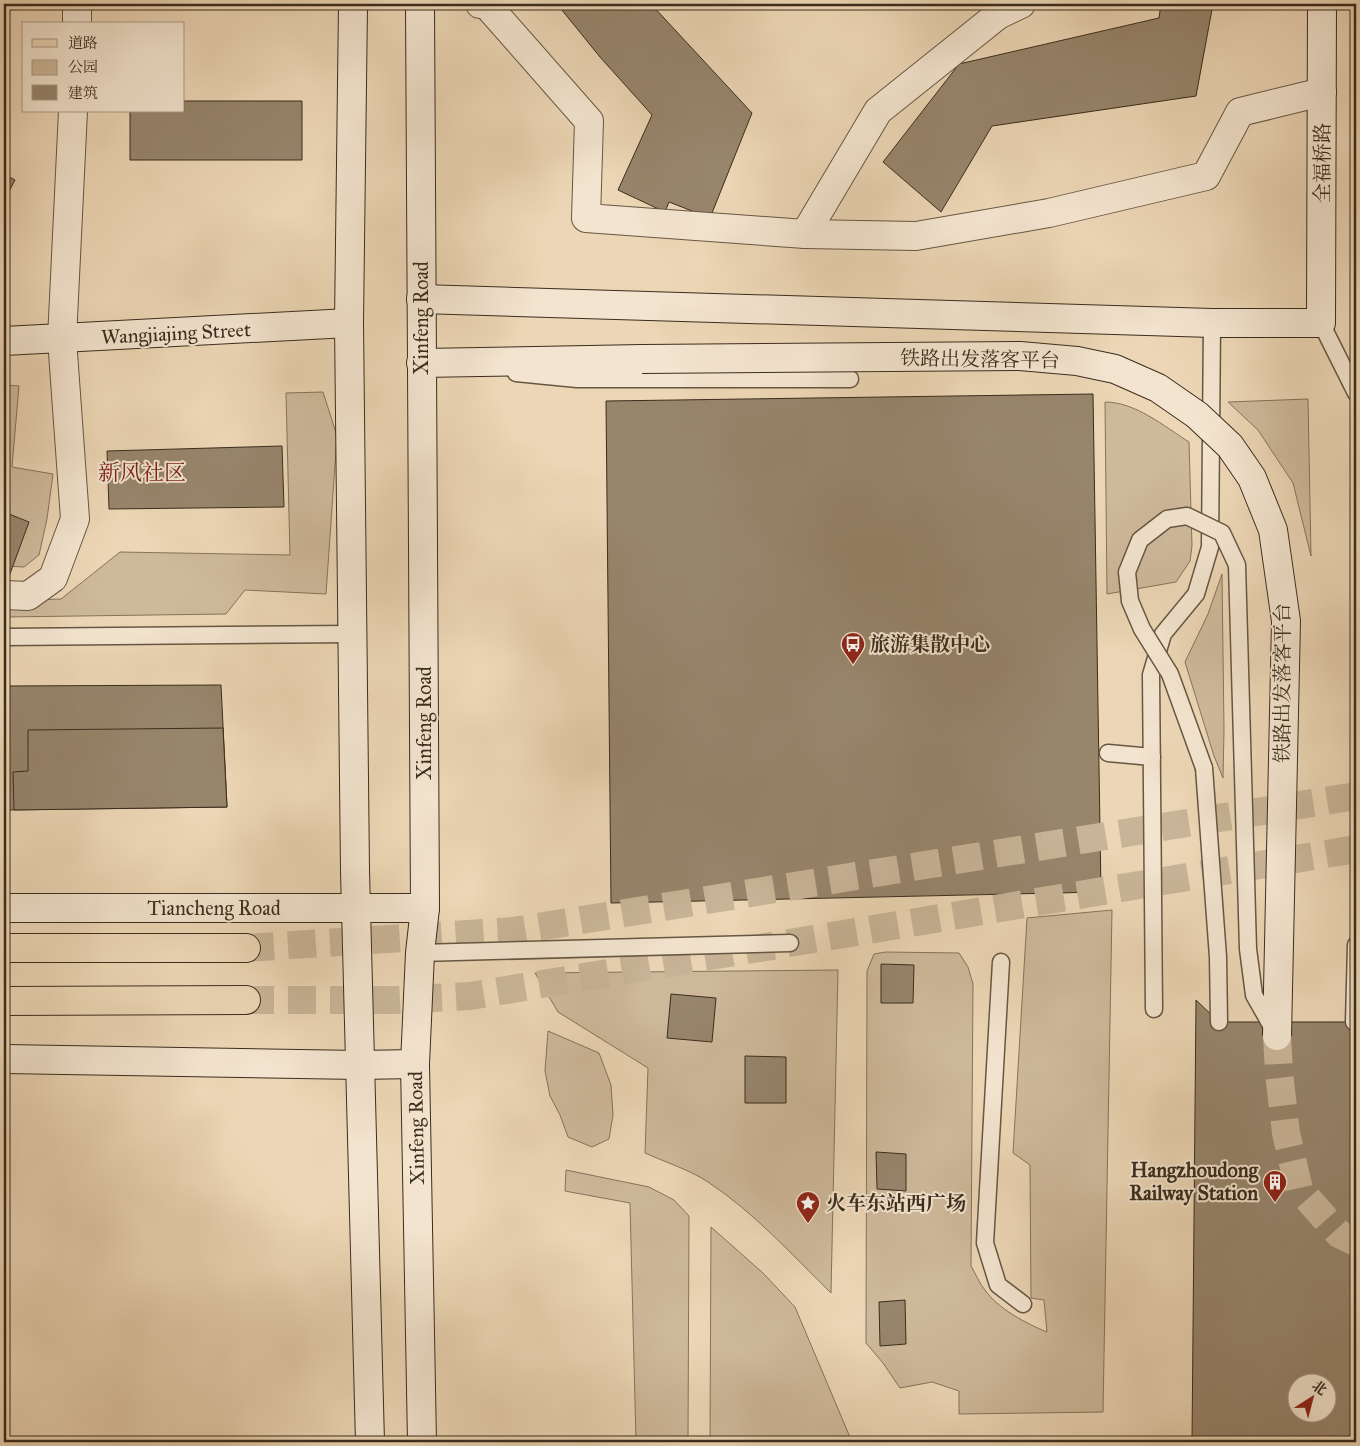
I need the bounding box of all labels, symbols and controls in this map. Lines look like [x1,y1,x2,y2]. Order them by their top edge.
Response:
legend [22,22,185,112]
text: 道路 [68,34,98,52]
text: 公园 [68,58,98,76]
text: 建筑 [68,84,98,102]
street label: 全福桥路 [1310,123,1334,203]
street label: Xinfeng Road [409,261,434,375]
street label: Wangjiajing Street [100,317,252,350]
street label: 铁路出发落客平台 [900,346,1060,372]
district label: 新风社区 [98,459,186,486]
street label: 铁路出发落客平台 [1270,603,1294,763]
bus stop icon: 旅游集散中心 [840,631,866,665]
place label: 旅游集散中心 [870,632,990,656]
street label: Xinfeng Road [412,666,437,780]
street label: Tiancheng Road [147,896,281,921]
street label: Xinfeng Road [403,1071,430,1185]
place label: Hangzhoudong Railway Station [1129,1158,1259,1206]
building icon: Hangzhoudong Railway Station [1262,1169,1288,1203]
place icon: 火车东站西广场 [795,1190,821,1224]
place label: 火车东站西广场 [826,1191,966,1215]
north arrow [1288,1374,1338,1424]
text: 北 [1309,1377,1330,1399]

